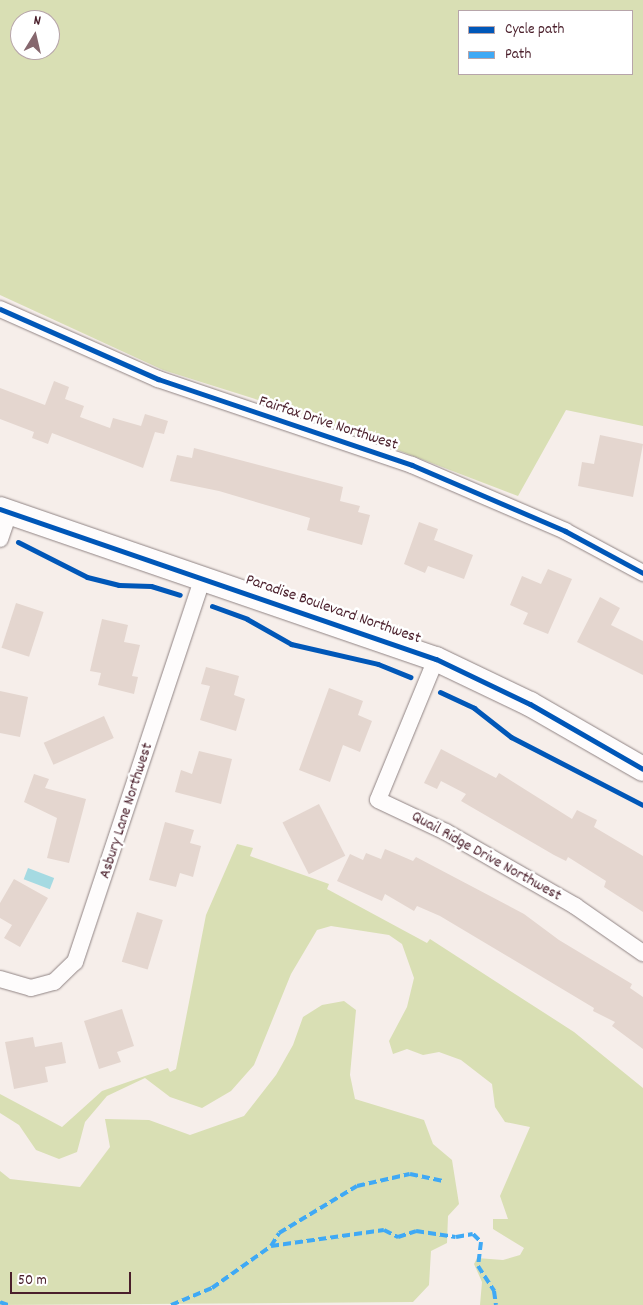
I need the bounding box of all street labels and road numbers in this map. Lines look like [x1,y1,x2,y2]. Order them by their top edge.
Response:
street label: Fairfax Drive Northwest [256,392,400,456]
street label: Paradise Boulevard Northwest [243,571,423,649]
street label: Asbury Lane Northwest [96,741,158,881]
street label: Quail Ridge Drive Northwest [408,808,564,906]

